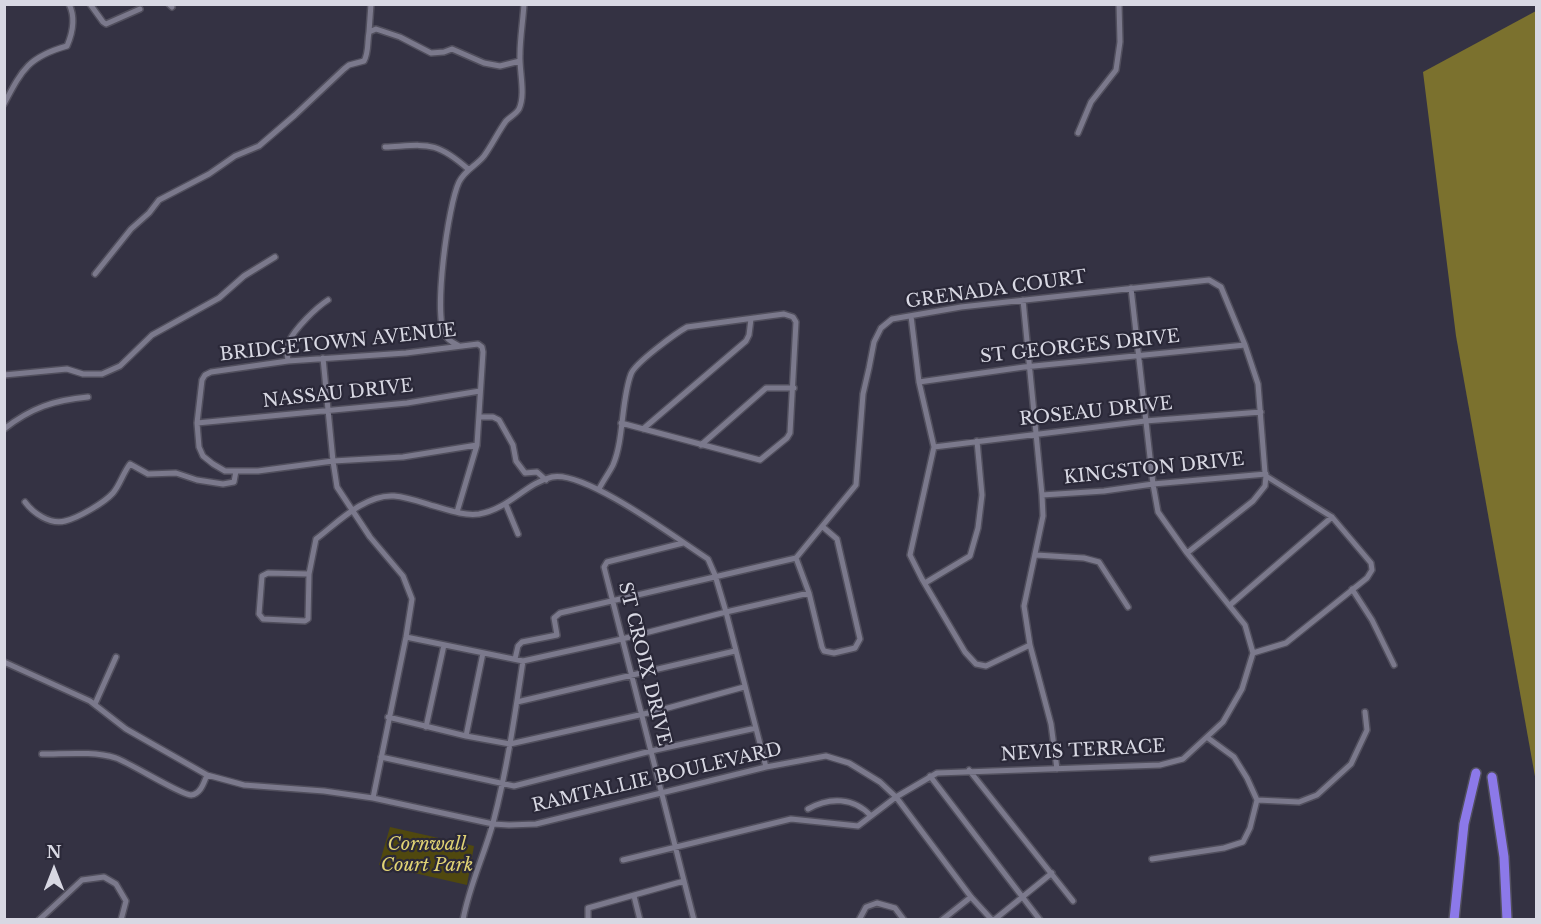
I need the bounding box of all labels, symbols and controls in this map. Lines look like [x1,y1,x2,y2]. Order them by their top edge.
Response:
street label: GRENADA COURT [904,267,1088,313]
street label: BRIDGETOWN AVENUE [219,320,457,366]
street label: ST GEORGES DRIVE [979,326,1181,368]
street label: NASSAU DRIVE [262,375,414,413]
street label: ROSEAU DRIVE [1018,393,1174,431]
street label: KINGSTON DRIVE [1063,449,1245,489]
street label: ST CROIX DRIVE [613,580,675,748]
street label: NEVIS TERRACE [1000,736,1166,766]
street label: RAMTALLIE BOULEVARD [530,739,784,817]
park label: Cornwall Court Park [381,834,473,876]
north arrow [24,840,84,900]
text: N [46,842,62,862]

